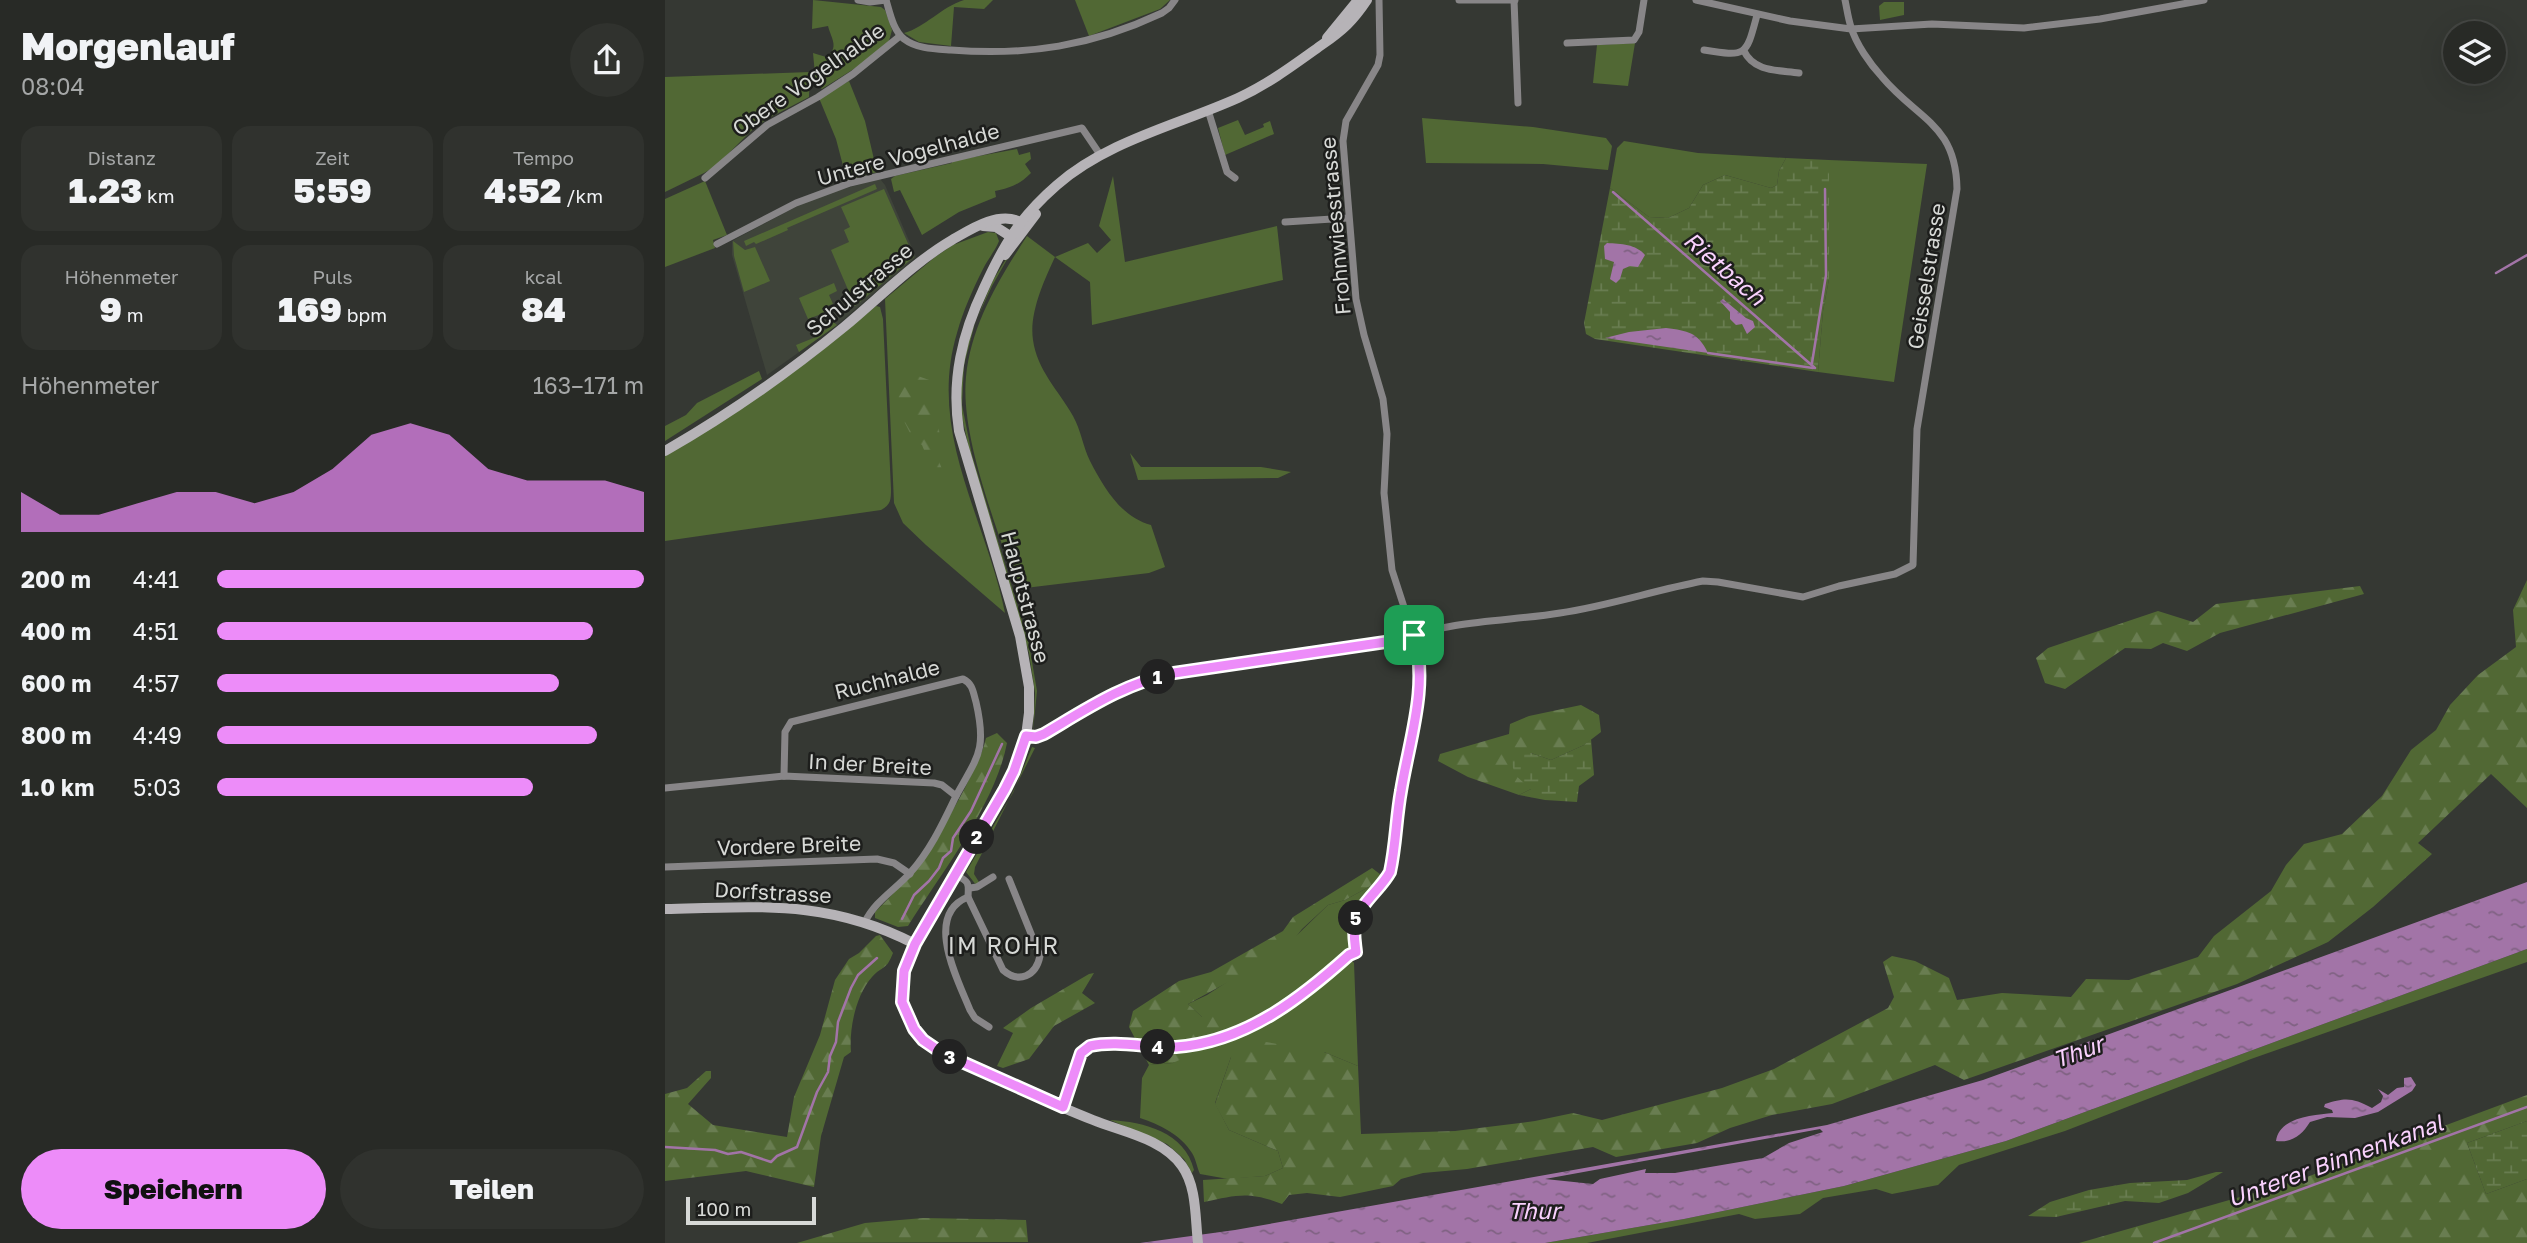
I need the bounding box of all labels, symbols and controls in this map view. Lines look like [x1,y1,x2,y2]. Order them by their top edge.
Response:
street label: Obere Vogelhalde [727,17,889,141]
map controls [2443,21,2506,84]
button: layers [2443,21,2506,84]
text: Morgenlauf [21,23,235,68]
button: share [570,23,644,97]
text: 08:04 [21,72,84,100]
street label: Untere Vogelhalde [814,117,1002,191]
street label: Frohnwiesstrasse [1314,136,1356,316]
text: Distanz [87,146,156,169]
text: Zeit [315,146,350,169]
text: Tempo [513,146,574,169]
text: 1.23 [68,169,142,211]
text: 5:59 [293,169,372,211]
text: 4:52 [484,169,562,211]
text: km [142,184,175,207]
text: /km [562,184,603,207]
street label: Geisselstrasse [1902,201,1950,351]
water label: Rietbach [1679,225,1772,311]
street label: Schulstrasse [800,237,918,341]
text: Höhenmeter [64,265,179,288]
text: Puls [312,265,353,288]
text: kcal [525,265,562,288]
text: 9 [99,288,122,330]
text: 169 [278,288,342,330]
text: 84 [521,288,566,330]
text: m [122,303,144,326]
text: bpm [342,303,387,326]
text: Höhenmeter [21,371,159,399]
text: 163–171 m [533,371,644,399]
street label: Hauptstrasse [996,528,1056,666]
text: 200 m [21,565,91,593]
text: 4:41 [133,565,179,593]
pin [1384,605,1444,665]
icon: arrive [1395,616,1433,654]
text: 400 m [21,617,91,645]
text: 4:51 [133,617,178,645]
street label: Ruchhalde [832,653,942,705]
pin: 1 [1141,660,1175,694]
text: 1 [1153,665,1162,688]
text: 600 m [21,669,91,697]
text: 4:57 [133,669,179,697]
text: 800 m [21,721,92,749]
text: 4:49 [133,721,182,749]
street label: In der Breite [808,748,932,780]
text: 1.0 km [21,773,94,801]
text: 5:03 [133,773,181,801]
pin: 2 [959,820,995,854]
text: 2 [971,825,982,848]
street label: Vordere Breite [716,829,862,861]
street label: Dorfstrasse [714,876,832,908]
pin: 5 [1339,900,1373,936]
text: 5 [1350,906,1361,929]
district label: IM ROHR [948,931,1060,959]
water label: Thur [2049,1028,2110,1073]
pin: 4 [1141,1030,1175,1064]
text: 4 [1152,1035,1163,1058]
pin: 3 [933,1040,967,1074]
text: 3 [944,1045,955,1068]
water label: Unterer Binnenkanal [2223,1107,2448,1212]
button: Speichern [21,1149,326,1229]
button: Teilen [340,1149,644,1229]
scale bar [686,1194,815,1226]
water label: Thur [1508,1196,1563,1224]
text: 100 m [697,1197,751,1220]

